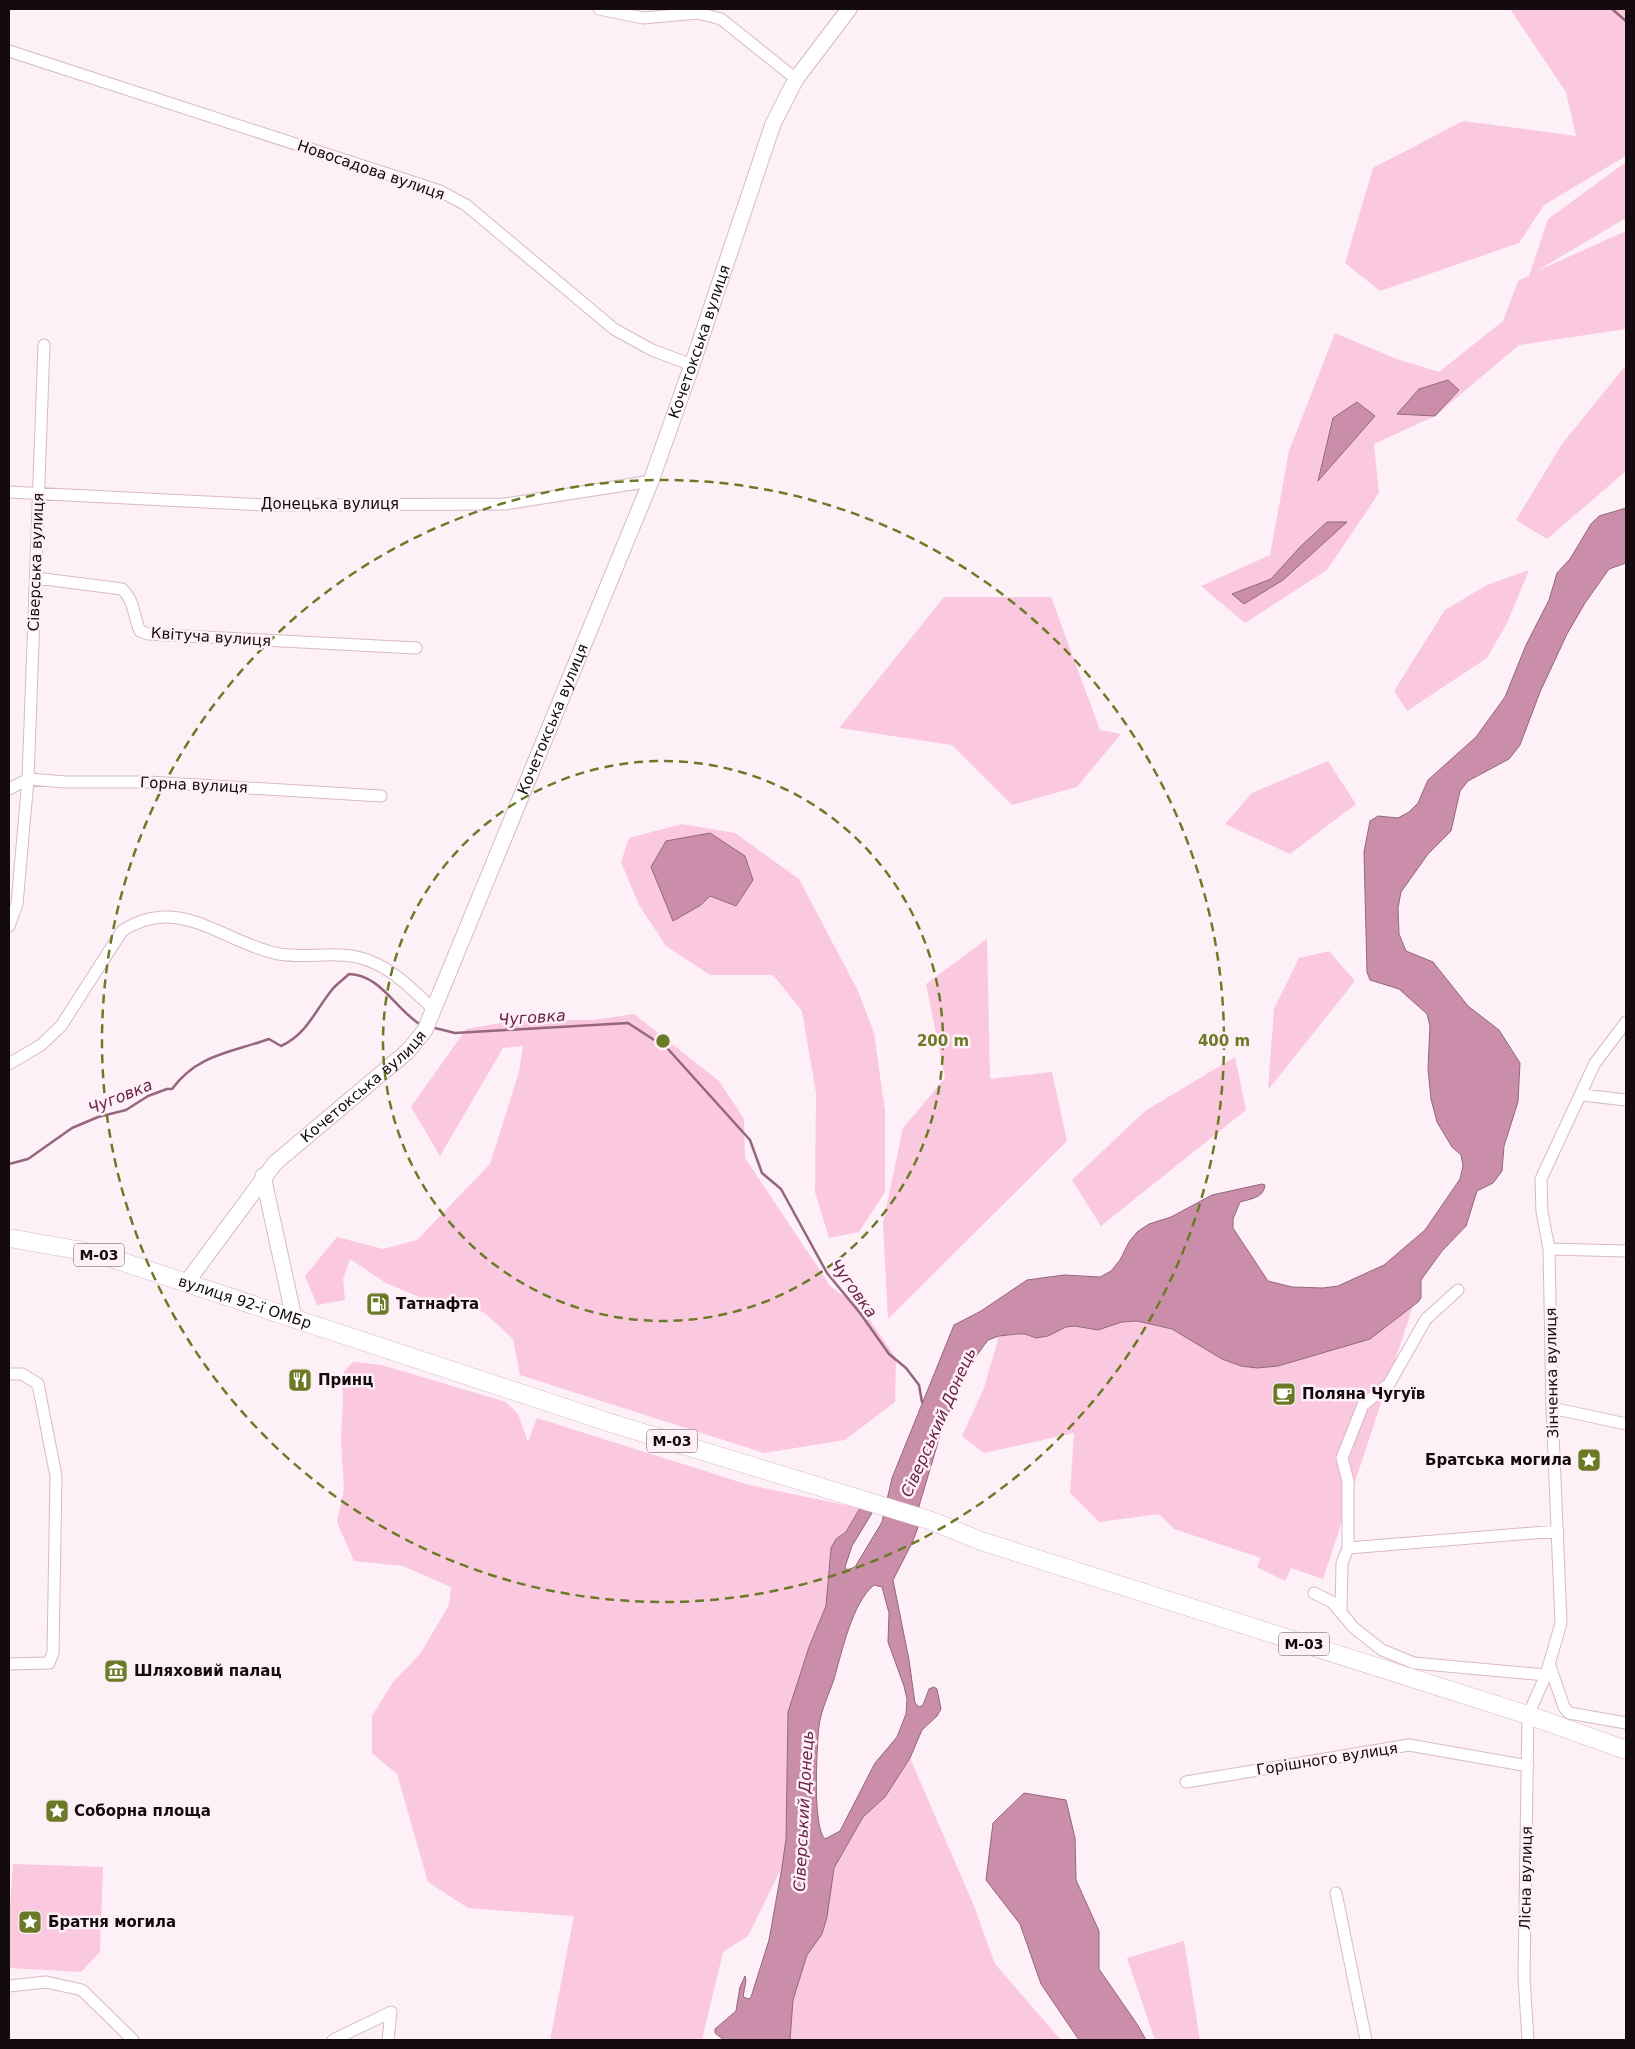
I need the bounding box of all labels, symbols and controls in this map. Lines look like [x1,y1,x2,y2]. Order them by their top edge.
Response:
street label: Новосадова вулиця [295,136,447,204]
street label: Кочетокська вулиця [665,263,734,421]
street label: Сіверська вулиця [25,492,47,632]
street label: Донецька вулиця [261,495,399,513]
street label: Квітуча вулиця [150,624,272,650]
street label: Кочетокська вулиця [514,641,592,797]
street label: Горна вулиця [140,773,248,797]
water label: Чуговка [498,1006,566,1029]
street label: Кочетокська вулиця [297,1027,430,1147]
centre of rings [654,1032,672,1050]
text: 200 m [917,1032,969,1050]
text: 400 m [1198,1032,1250,1050]
water label: Чуговка [85,1075,155,1118]
road number: М-03 [74,1244,124,1266]
water label: Чуговка [826,1255,881,1321]
street label: вулиця 92-ї ОМБр [176,1272,314,1333]
fuel station icon: Татнафта [365,1291,391,1317]
place label: Татнафта [396,1295,479,1313]
street label: Зінченка вулиця [1542,1307,1562,1439]
water label: Сіверський Донець [897,1344,980,1500]
restaurant icon: Принц [287,1367,313,1393]
place label: Принц [318,1371,373,1389]
cafe icon: Поляна Чугуїв [1271,1381,1297,1407]
place label: Поляна Чугуїв [1302,1385,1425,1403]
road number: М-03 [647,1430,697,1452]
place icon: Братська могила [1576,1447,1602,1473]
place label: Братська могила [1425,1451,1572,1469]
road number: М-03 [1279,1632,1329,1656]
museum icon: Шляховий палац [103,1658,129,1684]
place label: Шляховий палац [134,1662,282,1680]
water label: Сіверський Донець [790,1730,817,1892]
street label: Горішного вулиця [1255,1739,1399,1779]
place icon: Соборна площа [44,1798,70,1824]
place label: Соборна площа [74,1802,211,1820]
street label: Лісна вулиця [1516,1826,1536,1930]
place icon: Братня могила [17,1909,43,1935]
place label: Братня могила [48,1913,176,1931]

